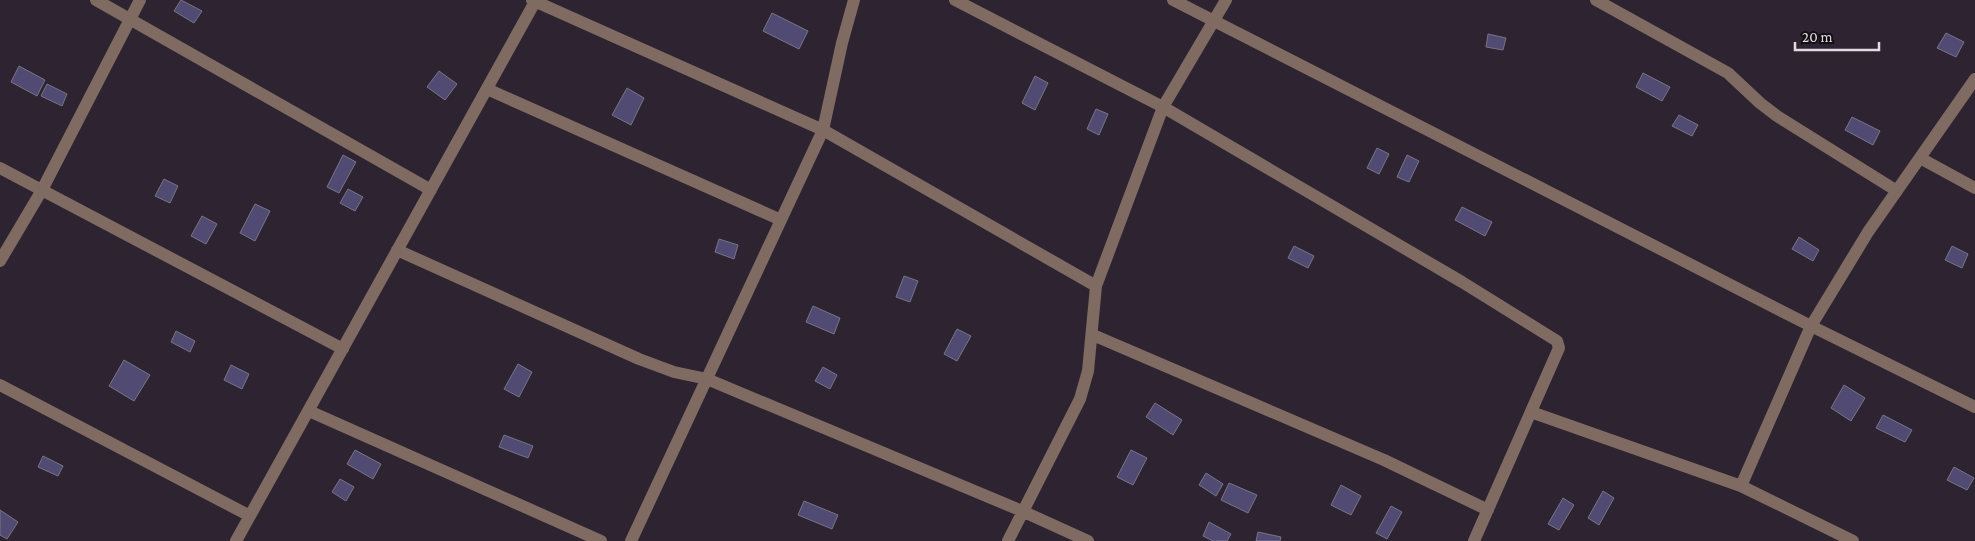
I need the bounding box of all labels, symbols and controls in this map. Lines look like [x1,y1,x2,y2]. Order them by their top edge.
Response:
scale bar [1795,20,1879,52]
text: 20 m [1802,29,1833,45]

